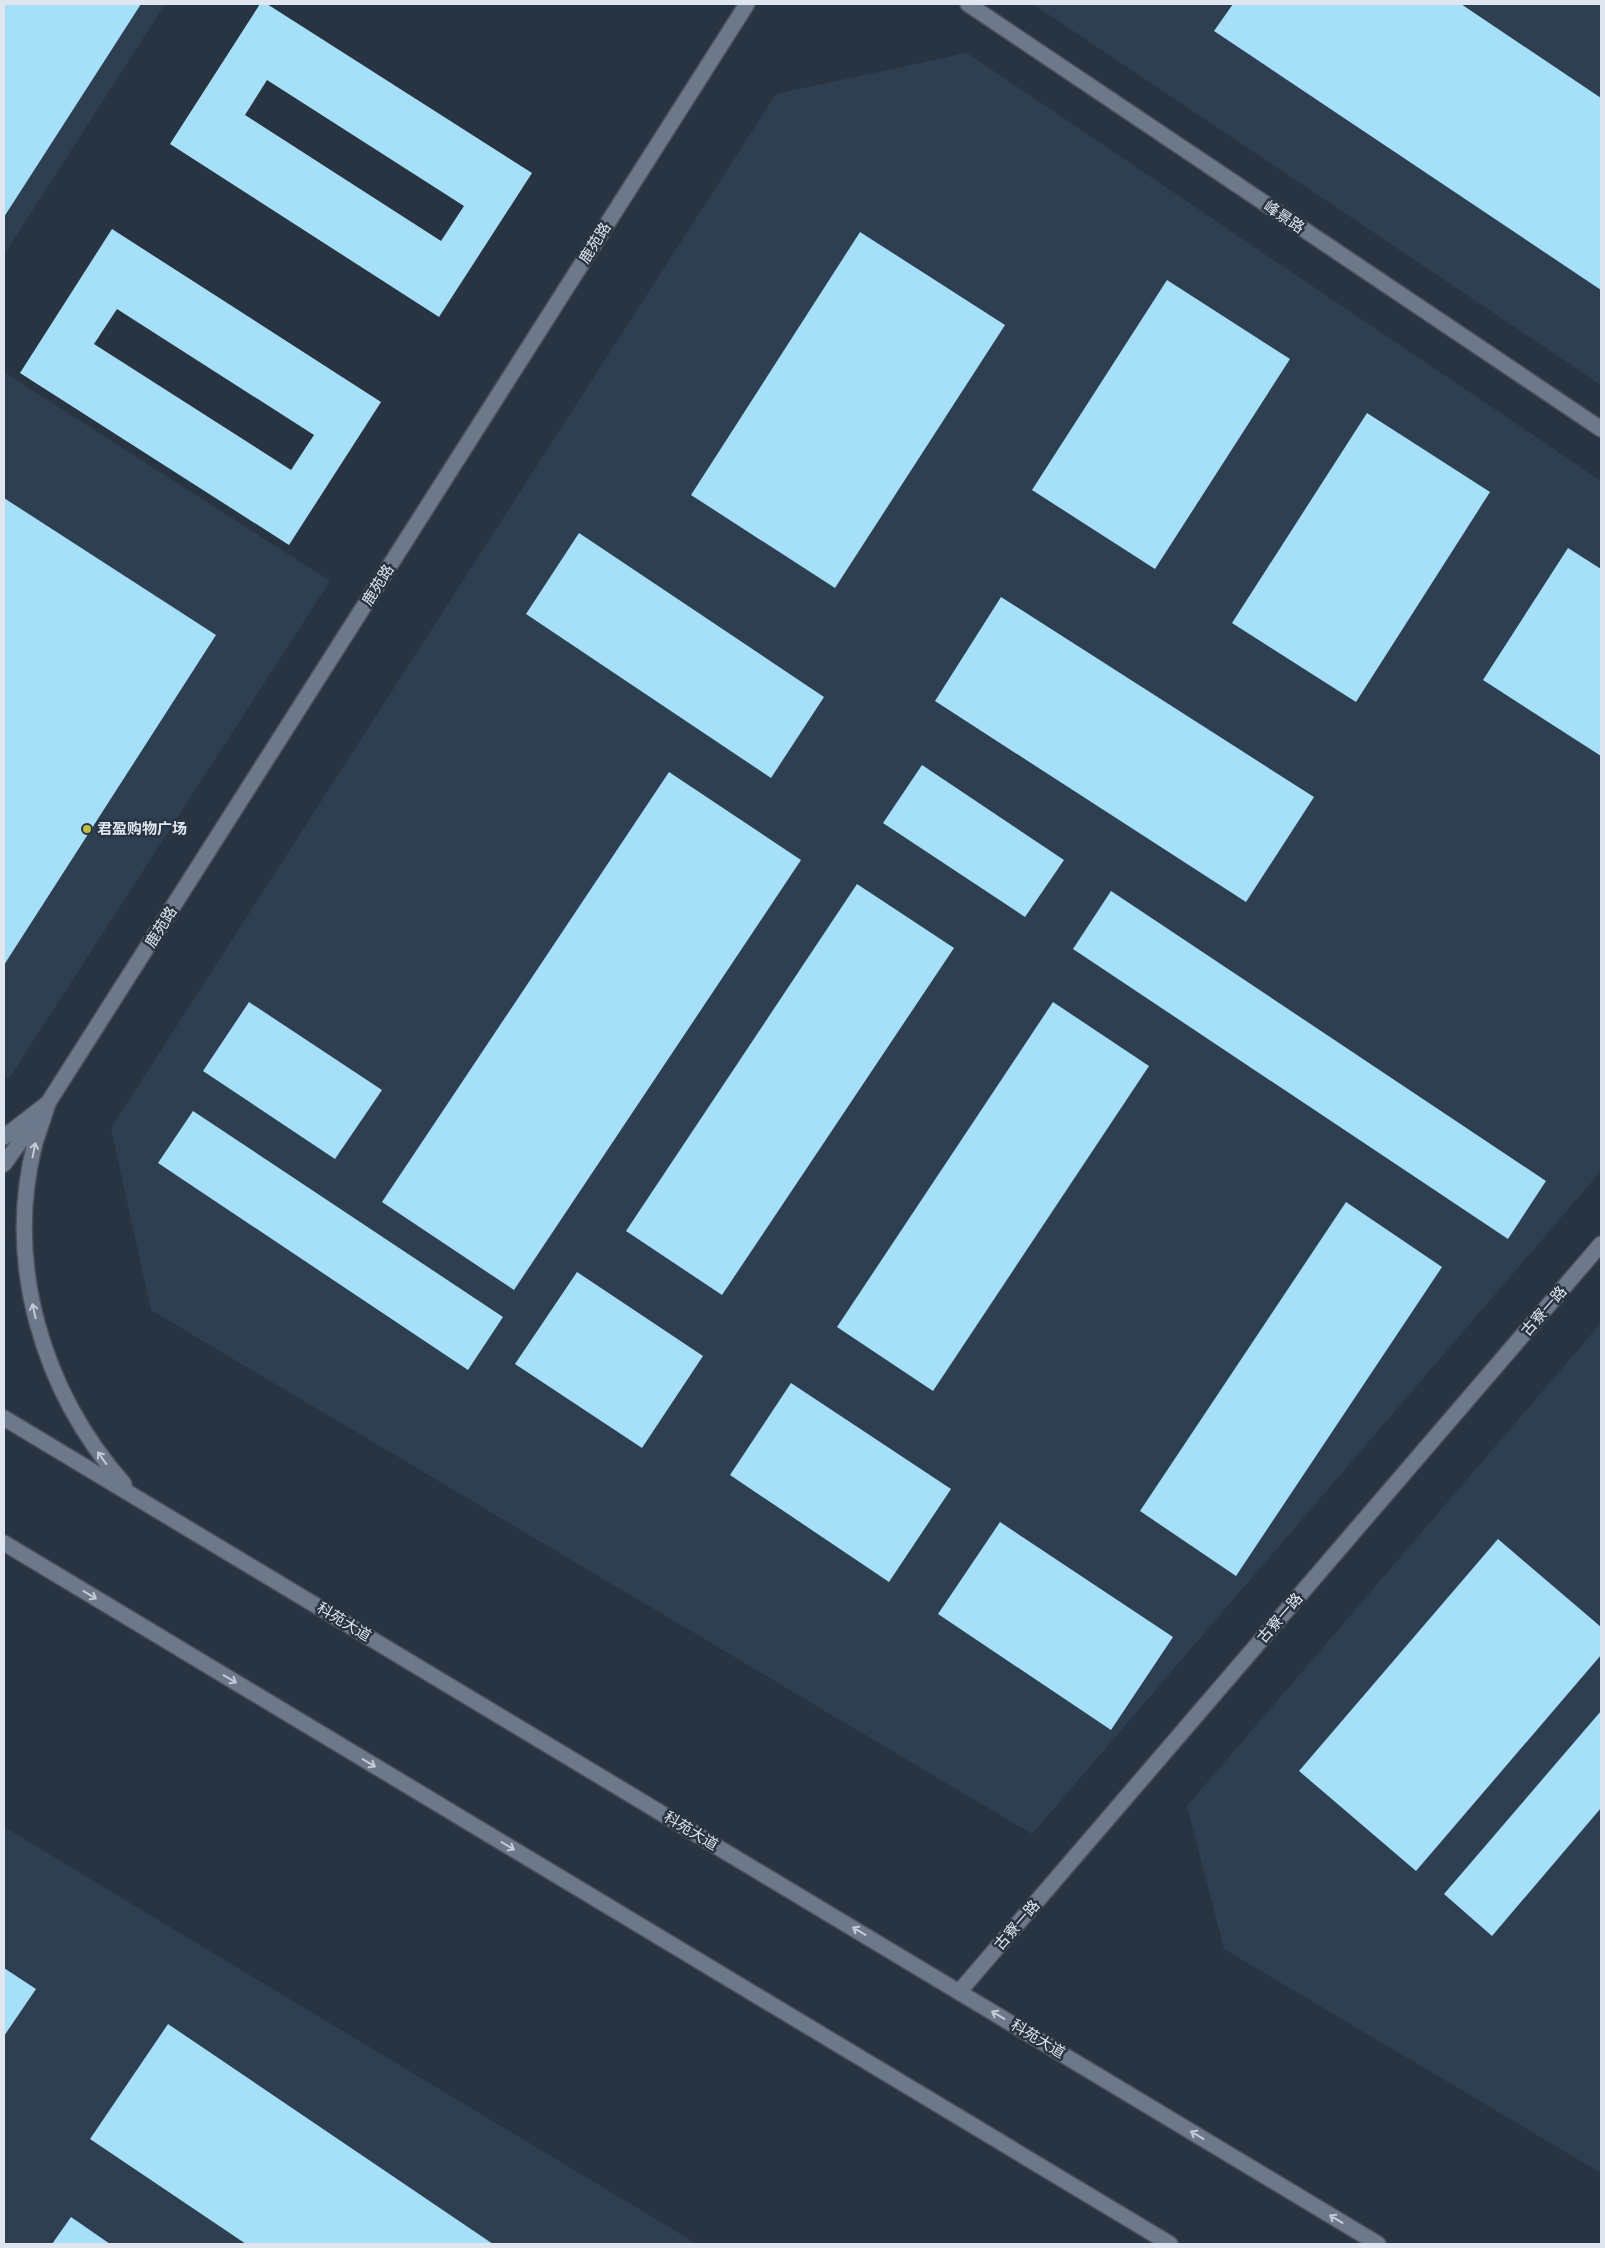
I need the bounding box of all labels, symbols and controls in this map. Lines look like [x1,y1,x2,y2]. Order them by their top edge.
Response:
street label: 峰景路 [1260,197,1308,237]
street label: 鹿苑路 [575,219,615,267]
street label: 鹿苑路 [358,561,398,609]
place label: 君盈购物广场 [97,820,187,838]
marker: 君盈购物广场 [81,823,93,835]
street label: 鹿苑路 [141,903,181,951]
one-way arrow [30,1143,40,1159]
street label: 古寮一路 [1518,1282,1570,1340]
one-way arrow [29,1304,38,1320]
one-way arrow [97,1451,107,1465]
street label: 古寮一路 [1254,1589,1306,1647]
one-way arrow [83,1591,97,1601]
street label: 科苑大道 [314,1599,374,1645]
one-way arrow [222,1674,236,1684]
one-way arrow [361,1758,375,1768]
street label: 科苑大道 [661,1808,721,1854]
one-way arrow [501,1842,515,1852]
street label: 古寮一路 [991,1896,1043,1954]
one-way arrow [852,1926,866,1936]
one-way arrow [991,2010,1005,2020]
street label: 科苑大道 [1008,2016,1068,2062]
one-way arrow [1191,2130,1205,2140]
one-way arrow [1330,2214,1344,2224]

